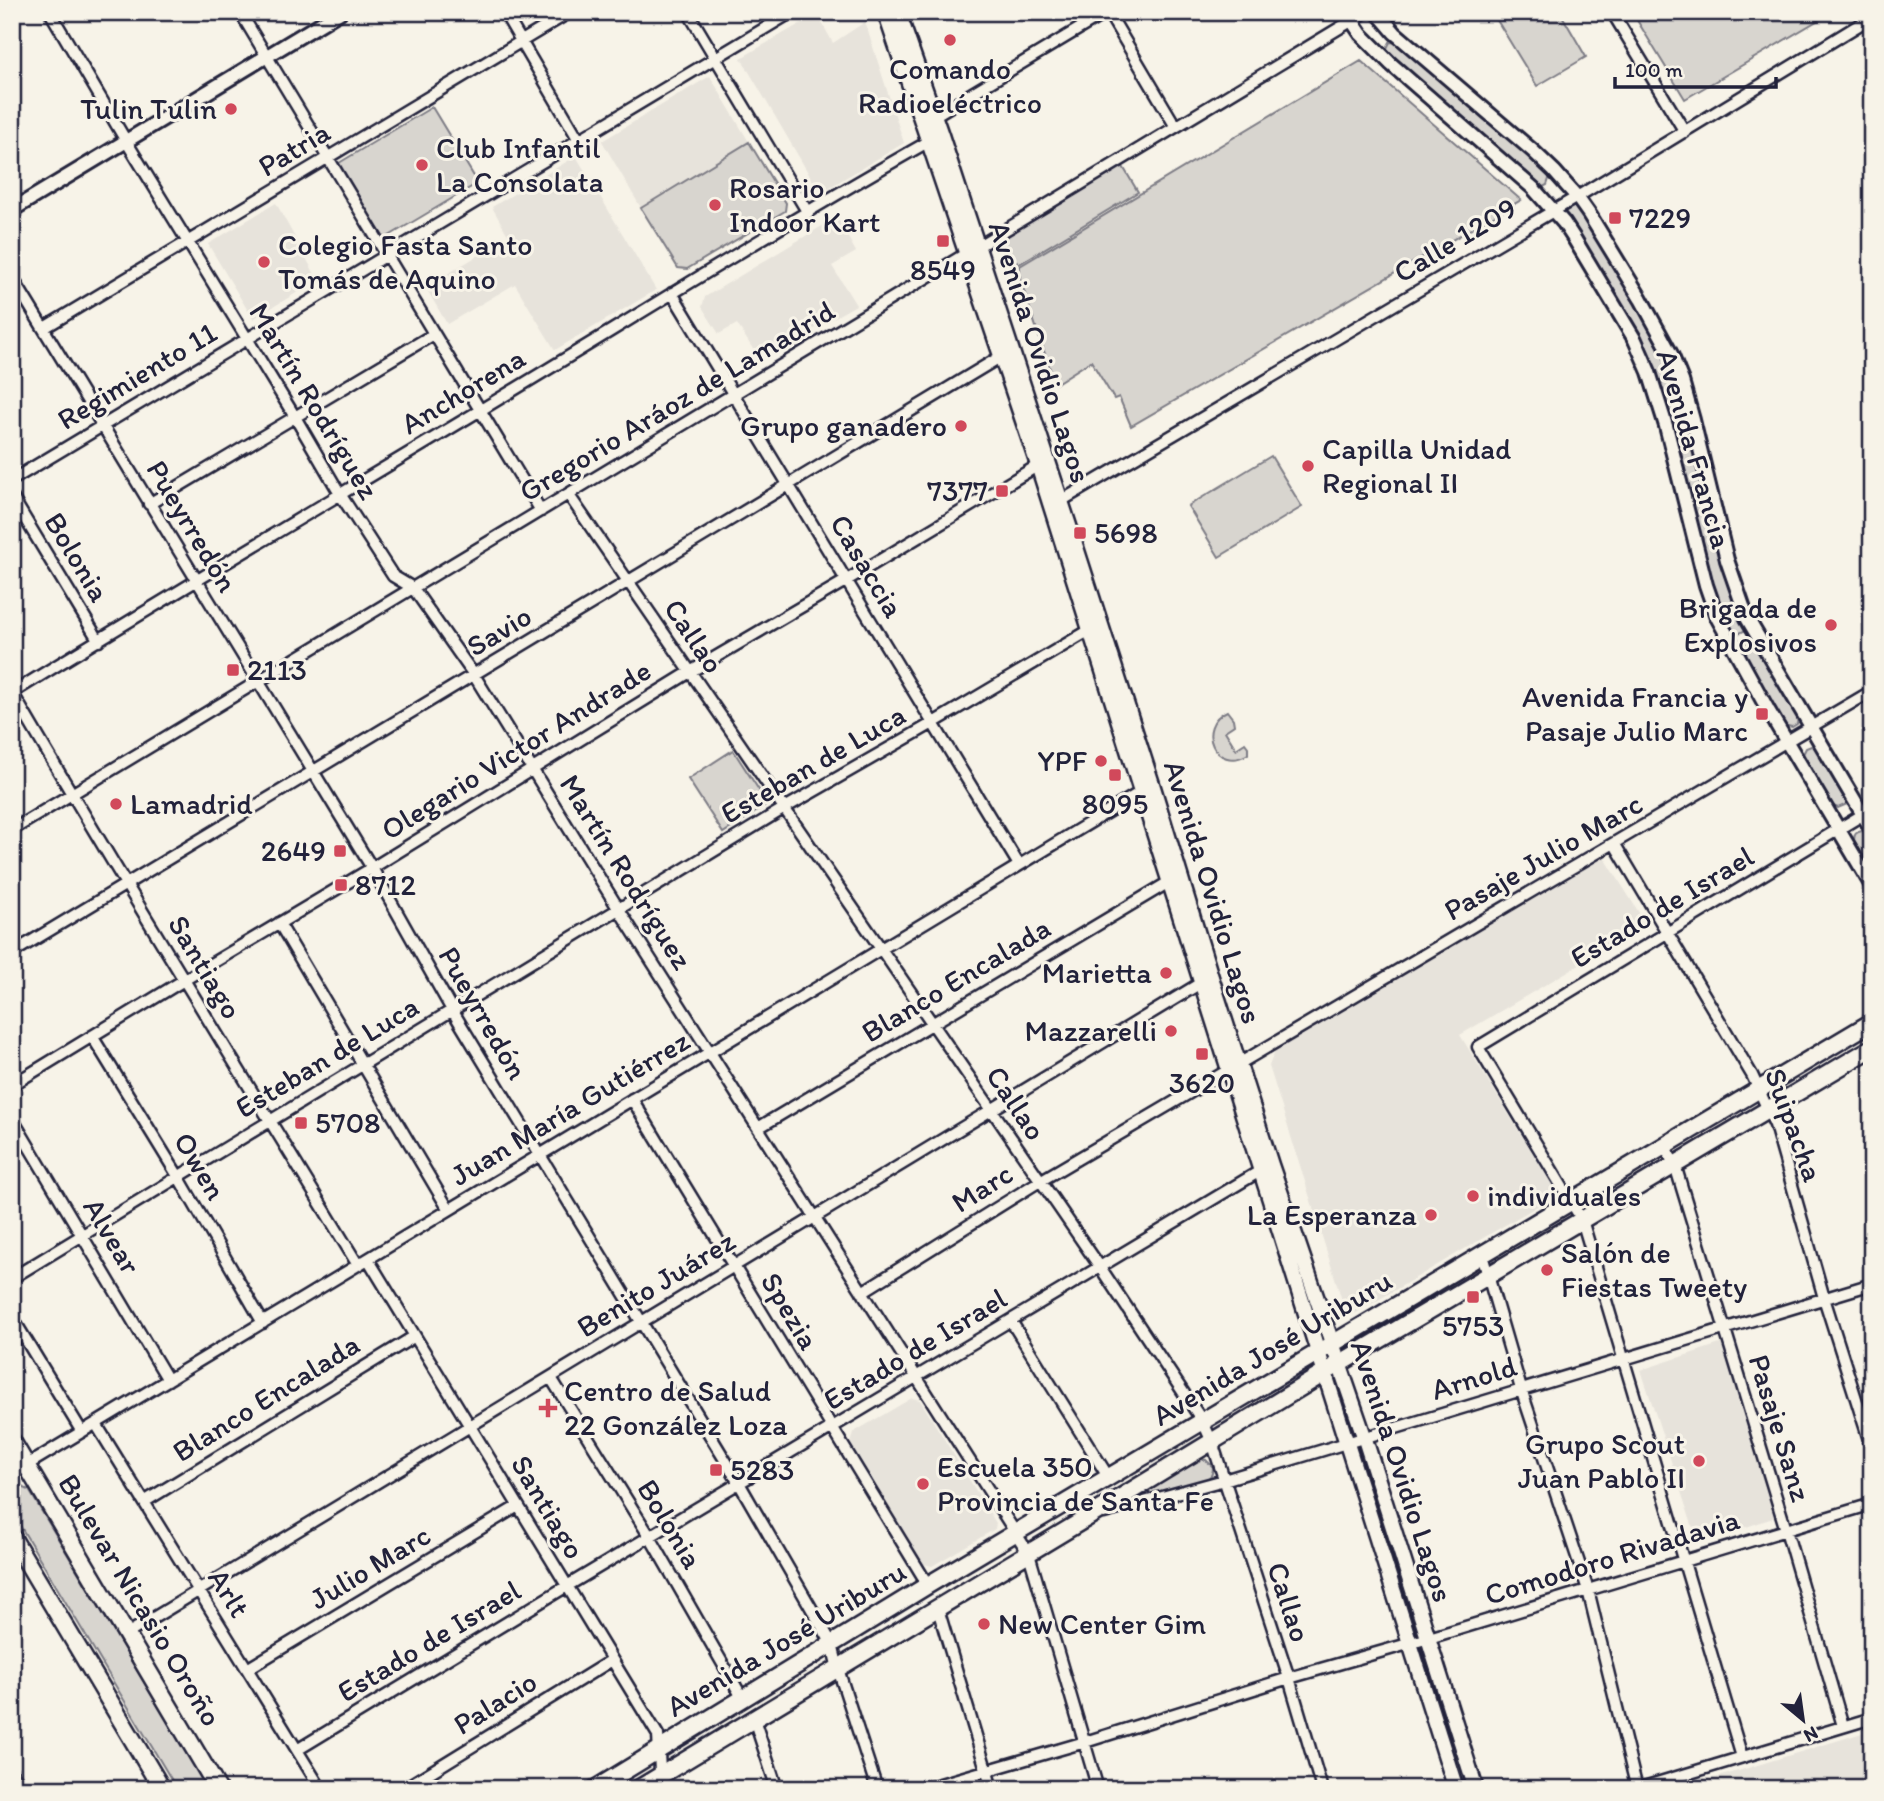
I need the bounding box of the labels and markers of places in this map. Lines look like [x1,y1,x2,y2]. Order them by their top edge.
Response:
marker: Comando Radioeléctrico [942,32,958,48]
place label: Comando Radioeléctrico [858,50,1042,121]
place label: Tulin Tulin [80,90,217,127]
marker: Tulin Tulin [223,101,239,117]
place label: Club Infantil La Consolata [436,129,604,200]
marker: Club Infantil La Consolata [414,157,430,173]
place label: Rosario Indoor Kart [729,169,880,240]
marker: Rosario Indoor Kart [707,197,723,213]
place label: 7229 [1629,199,1691,236]
marker: 7229 [1607,210,1623,226]
place label: Colegio Fasta Santo Tomás de Aquino [278,226,533,297]
marker: 8549 [935,233,951,249]
place label: 8549 [910,251,976,288]
marker: Colegio Fasta Santo Tomás de Aquino [256,254,272,270]
place label: Grupo ganadero [740,407,947,444]
marker: Grupo ganadero [953,418,969,434]
place label: Capilla Unidad Regional II [1322,430,1511,501]
marker: Capilla Unidad Regional II [1300,458,1316,474]
place label: 7377 [927,472,988,509]
marker: 7377 [994,483,1010,499]
place label: 5698 [1094,514,1158,551]
marker: 5698 [1072,525,1088,541]
place label: Brigada de Explosivos [1679,589,1817,660]
marker: Brigada de Explosivos [1823,617,1839,633]
place label: 2113 [247,651,307,688]
marker: 2113 [225,662,241,678]
place label: Avenida Francia y Pasaje Julio Marc [1522,678,1748,749]
marker: Avenida Francia y Pasaje Julio Marc [1754,706,1770,722]
place label: YPF [1038,742,1088,779]
marker: YPF [1093,753,1109,769]
marker: 8095 [1107,767,1123,783]
place label: Lamadrid [130,785,253,822]
place label: 8095 [1082,785,1148,822]
marker: Lamadrid [108,796,124,812]
place label: 2649 [261,832,326,869]
marker: 2649 [332,843,348,859]
place label: 8712 [355,866,416,903]
marker: 8712 [333,877,349,893]
place label: Marietta [1042,954,1152,991]
marker: Marietta [1158,965,1174,981]
place label: Mazzarelli [1024,1012,1157,1049]
marker: Mazzarelli [1163,1023,1179,1039]
marker: 3620 [1194,1046,1210,1062]
place label: 3620 [1169,1064,1235,1101]
place label: 5708 [315,1104,381,1141]
marker: 5708 [293,1115,309,1131]
place label: individuales [1487,1177,1641,1214]
marker: individuales [1465,1188,1481,1204]
place label: La Esperanza [1247,1196,1417,1233]
marker: La Esperanza [1423,1207,1439,1223]
place label: Salón de Fiestas Tweety [1561,1234,1747,1305]
marker: Salón de Fiestas Tweety [1539,1262,1555,1278]
marker: 5753 [1465,1289,1481,1305]
place label: 5753 [1442,1307,1504,1344]
place label: Centro de Salud 22 González Loza [564,1372,788,1443]
marker: Centro de Salud 22 González Loza [538,1398,558,1418]
place label: Grupo Scout Juan Pablo II [1518,1425,1685,1496]
place label: Escuela 350 Provincia de Santa Fe [937,1448,1214,1519]
place label: 5283 [730,1451,794,1488]
marker: Grupo Scout Juan Pablo II [1691,1453,1707,1469]
marker: 5283 [708,1462,724,1478]
marker: Escuela 350 Provincia de Santa Fe [915,1476,931,1492]
place label: New Center Gim [998,1605,1206,1642]
marker: New Center Gim [976,1616,992,1632]

